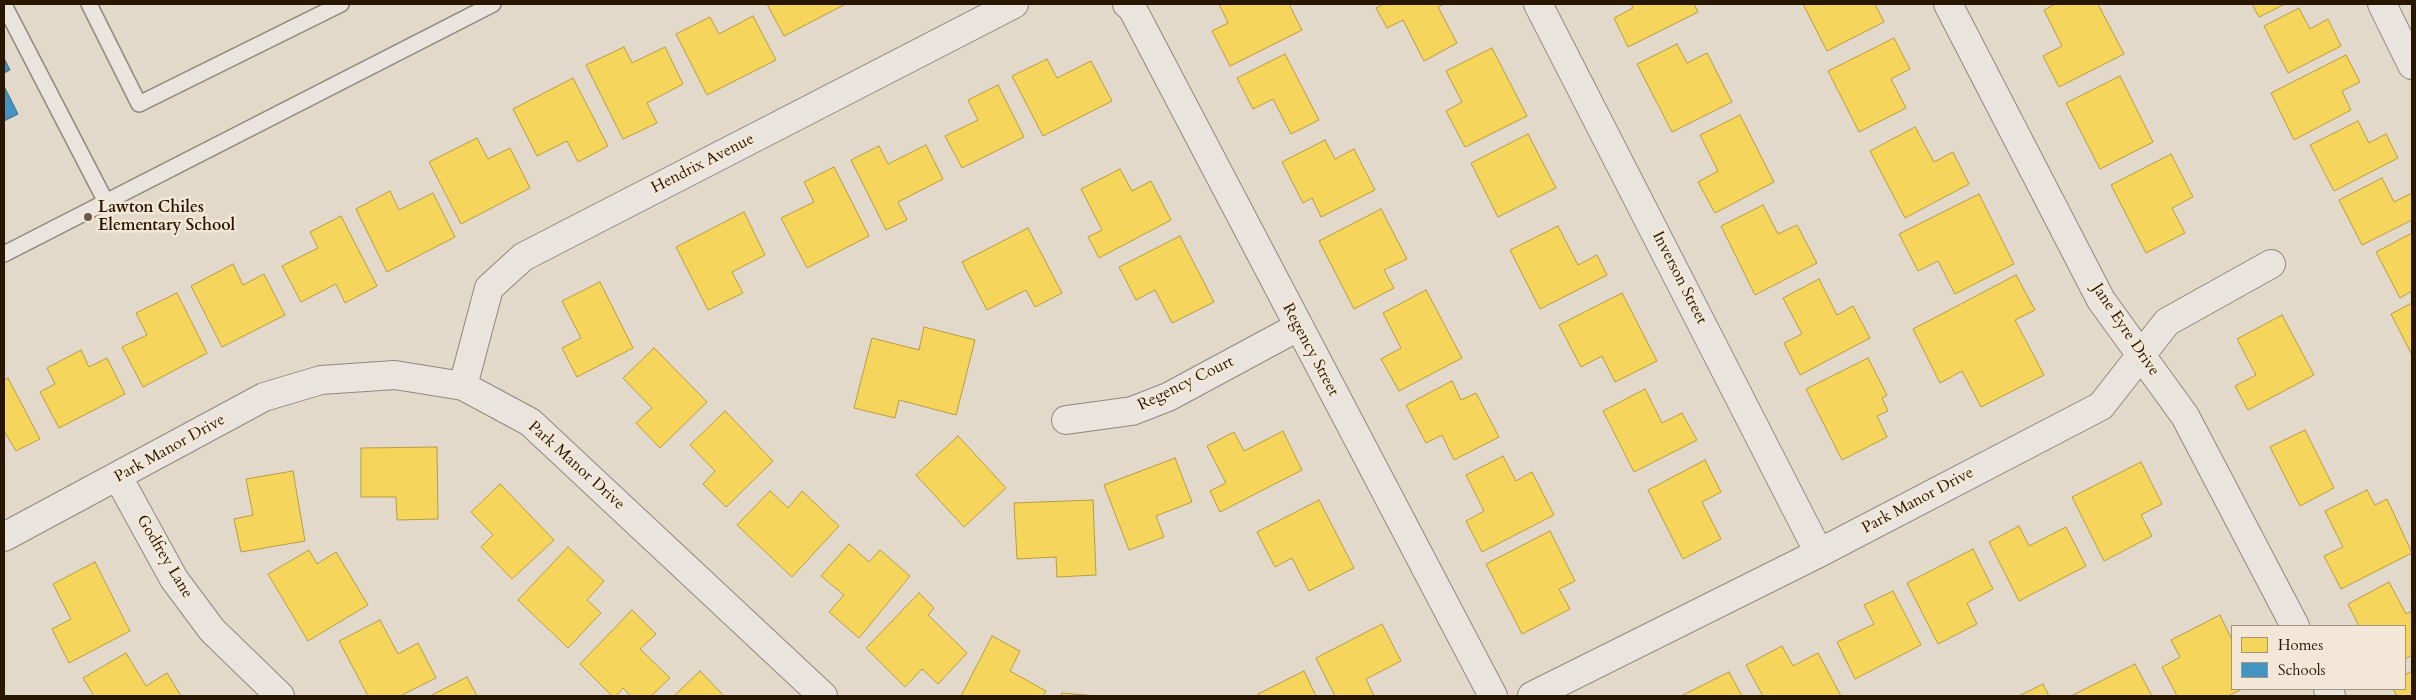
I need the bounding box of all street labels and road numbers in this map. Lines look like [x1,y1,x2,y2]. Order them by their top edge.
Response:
street label: Hendrix Avenue [648,130,758,198]
street label: Inverson Street [1647,228,1711,328]
street label: Jane Eyre Drive [2087,280,2163,380]
street label: Regency Street [1278,300,1342,400]
street label: Regency Court [1135,353,1237,415]
street label: Park Manor Drive [111,411,229,487]
street label: Park Manor Drive [524,418,628,514]
street label: Park Manor Drive [1859,464,1977,538]
street label: Godfrey Lane [132,512,196,602]

